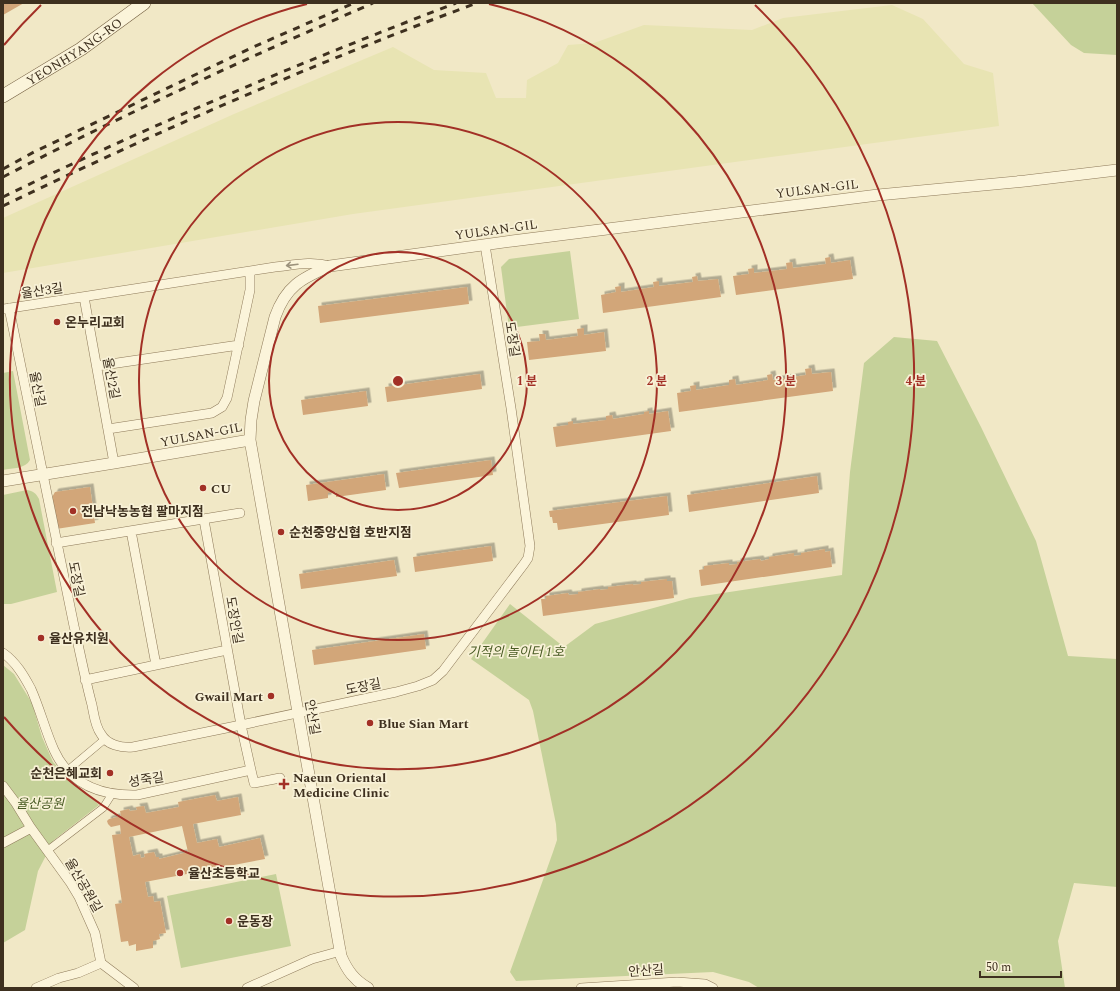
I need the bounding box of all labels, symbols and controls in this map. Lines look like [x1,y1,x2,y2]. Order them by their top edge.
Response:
street label: YEONHYANG-RO [23,13,127,91]
street label: YULSAN-GIL [775,174,860,204]
street label: YULSAN-GIL [454,214,539,246]
one-way arrow [286,261,299,269]
street label: 율산3길 [20,278,65,304]
place label: 온누리교회 [65,313,125,333]
marker: 온누리교회 [52,317,62,327]
street label: 도장길 [499,320,525,358]
street label: 율산2길 [97,355,125,401]
street label: 율산길 [24,370,50,409]
text: 1 분 [517,372,537,391]
text: 2 분 [647,372,667,391]
text: 3 분 [776,372,796,391]
text: 4 분 [906,372,926,391]
centre of rings [391,374,405,388]
street label: YULSAN-GIL [158,417,244,453]
place label: CU [211,479,231,499]
marker: CU [198,483,208,493]
place label: 전남낙농농협 팔마지점 [81,502,204,522]
marker: 전남낙농농협 팔마지점 [68,506,78,516]
place label: 순천중앙신협 호반지점 [289,523,412,543]
marker: 순천중앙신협 호반지점 [276,527,286,537]
street label: 도장길 [63,560,90,599]
street label: 도장안길 [220,595,248,645]
place label: 율산유치원 [49,629,109,649]
marker: 율산유치원 [36,633,46,643]
park label: 기적의 놀이터 1호 [468,642,565,662]
street label: 도장길 [344,673,383,700]
place label: Gwail Mart [195,687,263,707]
marker: Gwail Mart [266,691,276,701]
street label: 안산길 [299,698,325,737]
place label: Blue Sian Mart [378,714,469,734]
marker: Blue Sian Mart [365,718,375,728]
place label: 순천은혜교회 [30,764,102,784]
street label: 성죽길 [127,767,165,793]
marker: 순천은혜교회 [105,768,115,778]
place label: Naeun Oriental Medicine Clinic [293,768,389,803]
marker: Naeun Oriental Medicine Clinic [278,778,290,790]
park label: 율산공원 [16,794,65,814]
street label: 율산공원길 [60,855,107,916]
place label: 율산초등학교 [188,864,260,884]
marker: 율산초등학교 [175,868,185,878]
place label: 운동장 [237,912,273,932]
marker: 운동장 [224,916,234,926]
scale bar [980,953,1061,979]
text: 50 m [986,958,1011,977]
street label: 안산길 [627,960,665,982]

